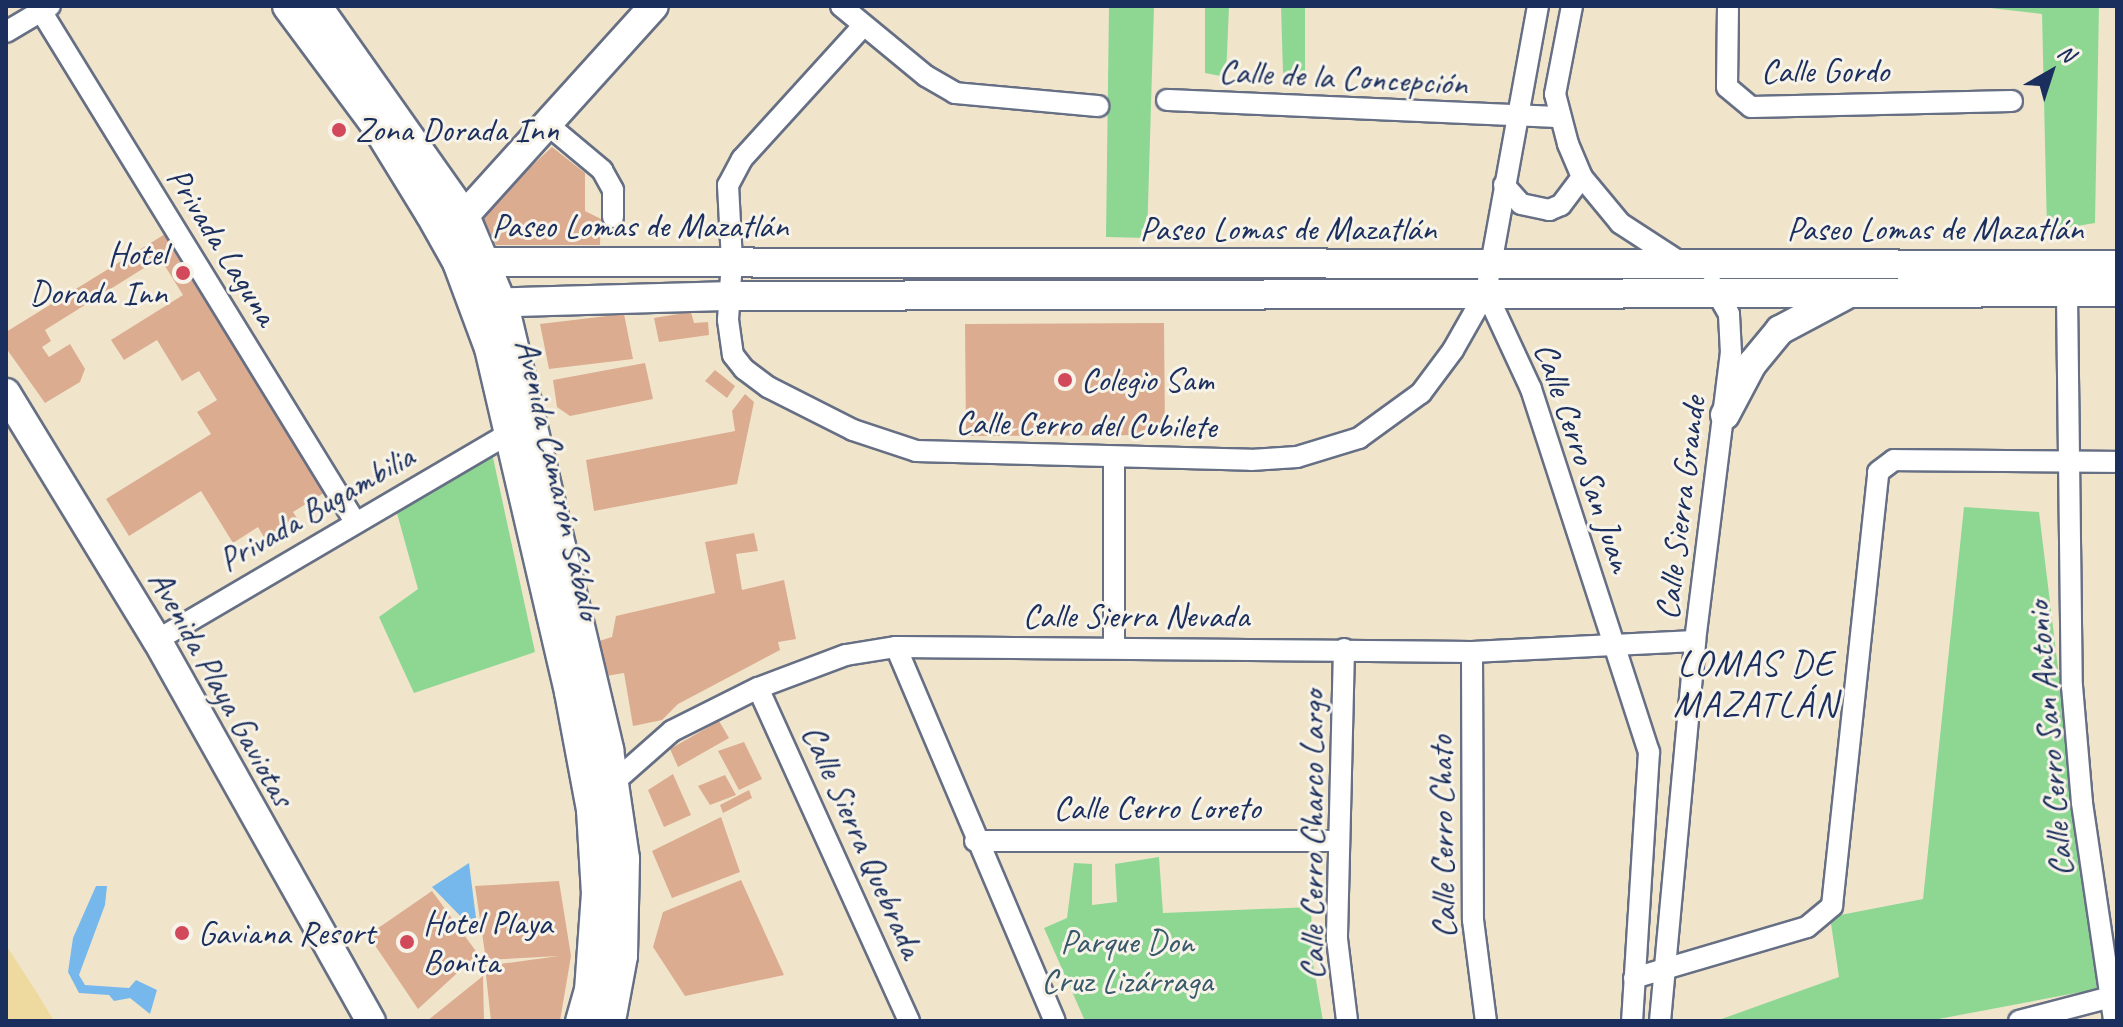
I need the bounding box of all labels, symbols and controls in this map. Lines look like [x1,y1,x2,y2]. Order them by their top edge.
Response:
north arrow [2011,32,2091,112]
text: N [2052,38,2080,69]
street label: Calle de la Concepción [1218,50,1468,104]
street label: Calle Gordo [1761,51,1889,91]
place label: Zona Dorada Inn [355,110,558,150]
marker: Zona Dorada Inn [330,121,348,139]
street label: Privada Laguna [158,160,288,332]
street label: Paseo Lomas de Mazatlán [493,206,787,246]
street label: Paseo Lomas de Mazatlán [1141,209,1435,249]
street label: Paseo Lomas de Mazatlán [1788,209,2082,249]
place label: Hotel Dorada Inn [30,233,167,312]
marker: Hotel Dorada Inn [174,264,192,282]
street label: Avenida Camarón Sábalo [507,335,611,623]
street label: Calle Cerro San Juan [1526,337,1642,577]
place label: Colegio Sam [1081,360,1215,400]
marker: Colegio Sam [1056,371,1074,389]
street label: Calle Sierra Grande [1646,393,1714,623]
street label: Calle Cerro del Cubilete [956,401,1216,447]
street label: Privada Bugambilia [211,436,421,580]
street label: Avenida Playa Gaviotas [140,562,304,814]
street label: Calle Sierra Nevada [1023,596,1249,636]
street label: Calle Cerro San Antonio [2017,599,2081,879]
district label: LOMAS DE MAZATLÁN [1673,641,1839,726]
street label: Calle Cerro Charco Largo [1292,690,1332,980]
street label: Calle Sierra Quebrada [793,717,933,965]
street label: Calle Cerro Chato [1420,735,1464,939]
street label: Calle Cerro Loreto [1054,788,1260,828]
place label: Hotel Playa Bonita [423,902,552,982]
place label: Gaviana Resort [198,913,375,953]
park label: Parque Don Cruz Lizárraga [1041,921,1213,1000]
marker: Gaviana Resort [173,924,191,942]
marker: Hotel Playa Bonita [398,933,416,951]

